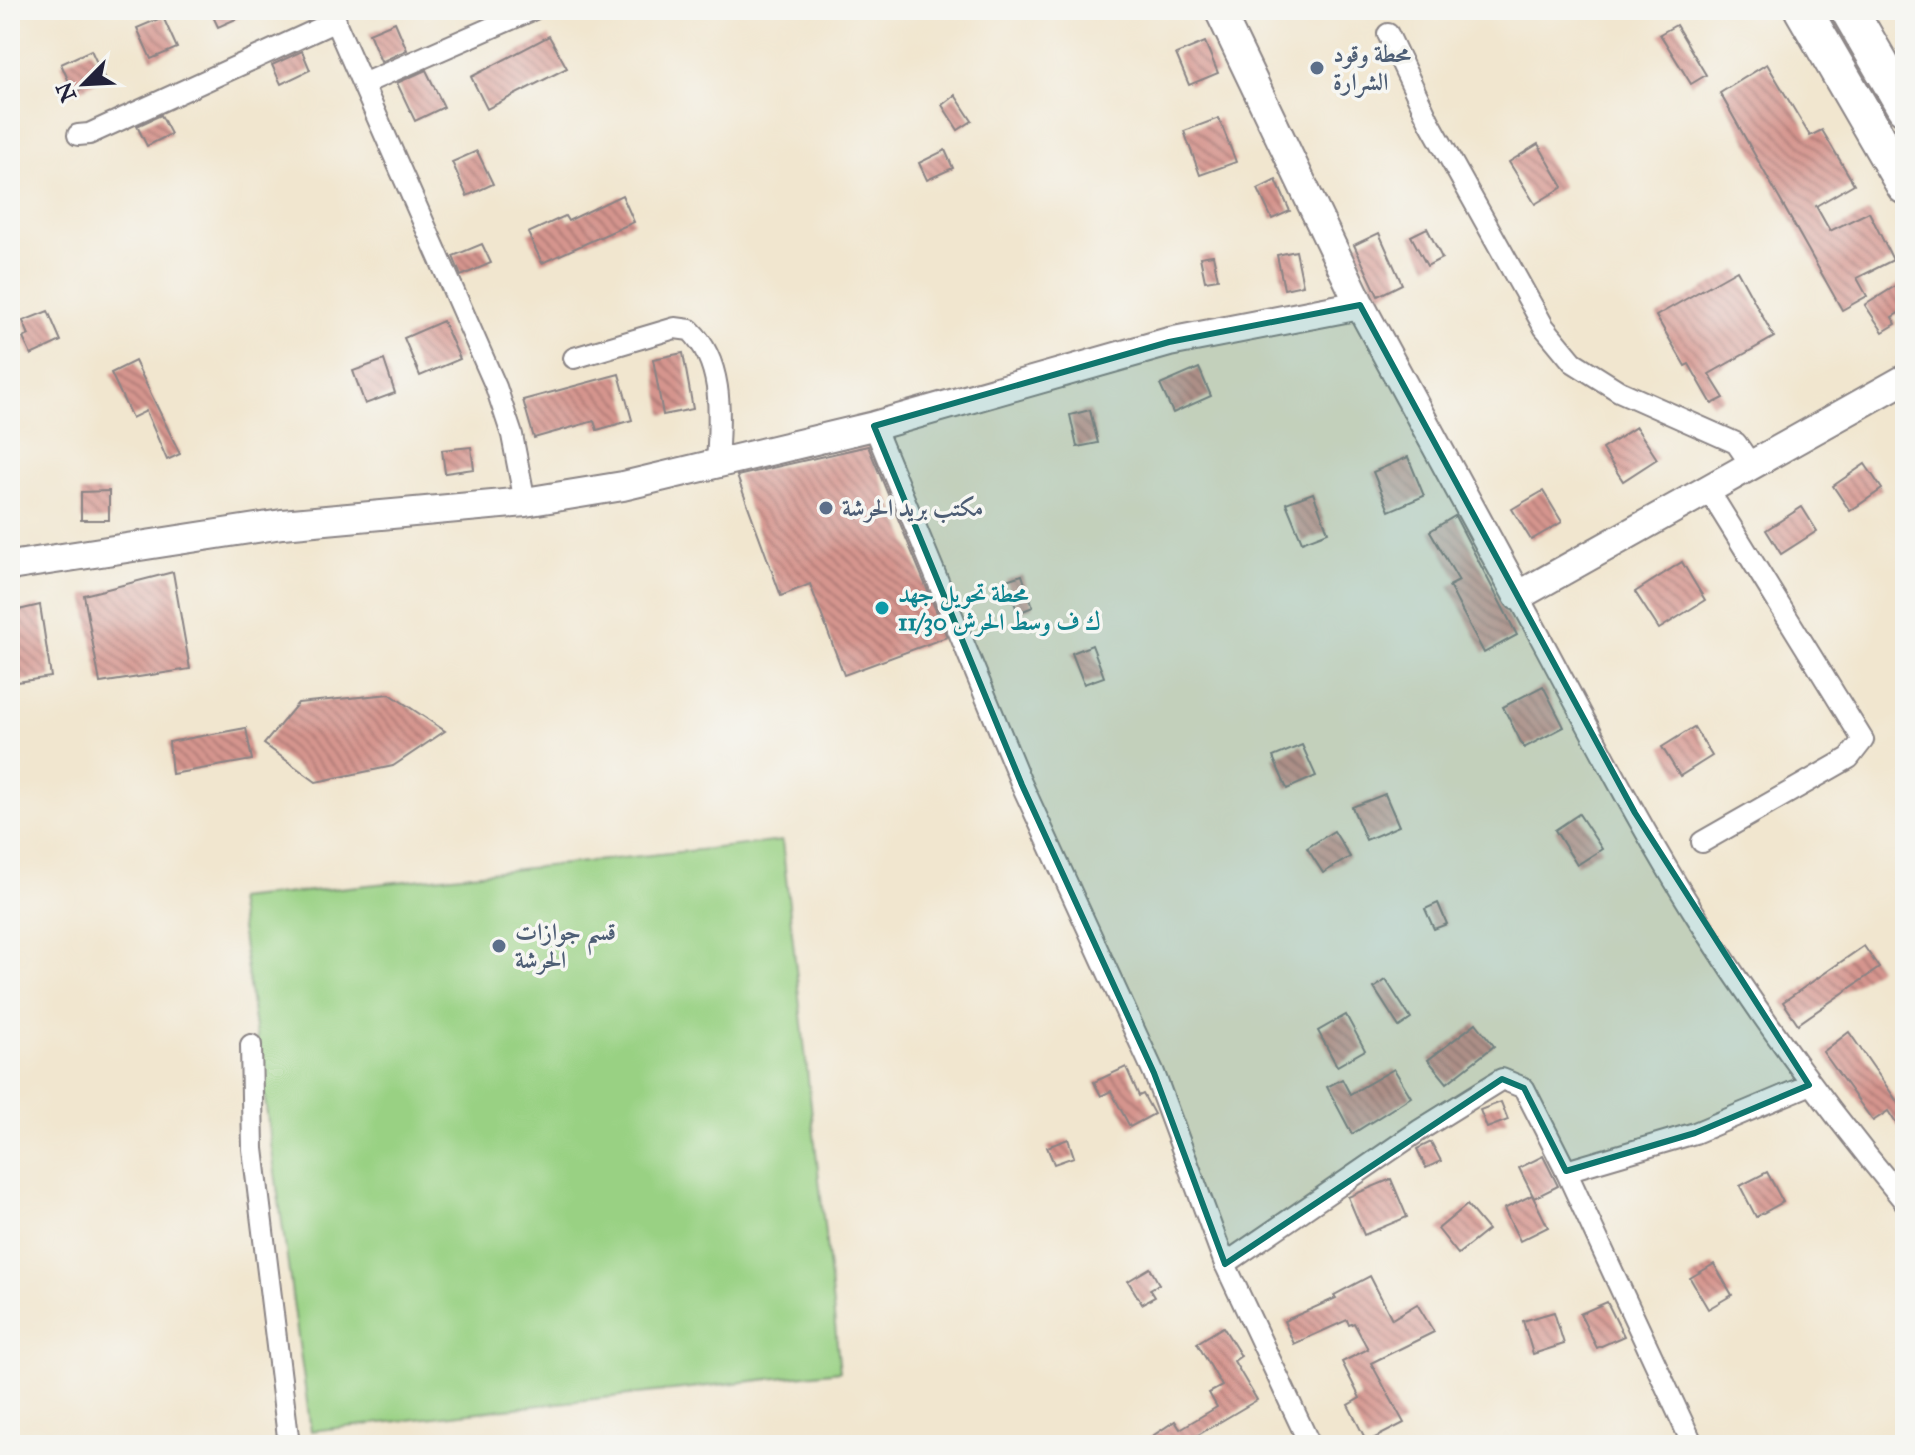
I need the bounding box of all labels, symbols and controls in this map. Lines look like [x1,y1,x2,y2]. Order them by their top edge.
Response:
place label: محطة وقود الشرارة [1333,39,1411,98]
north arrow [44,44,124,124]
marker: محطة وقود الشرارة [1308,59,1326,77]
text: N [50,78,82,106]
place label: مكتب بريد الحرشة [842,493,983,524]
marker: مكتب بريد الحرشة [817,499,835,517]
place label: محطة تحويل جهد 11/30 ك ف وسط الحرش [898,579,1101,637]
marker: محطة تحويل جهد 11/30 ك ف وسط الحرش [873,599,891,617]
place label: قسم جوازات الحرشة [515,917,616,975]
marker: قسم جوازات الحرشة [490,937,508,955]

